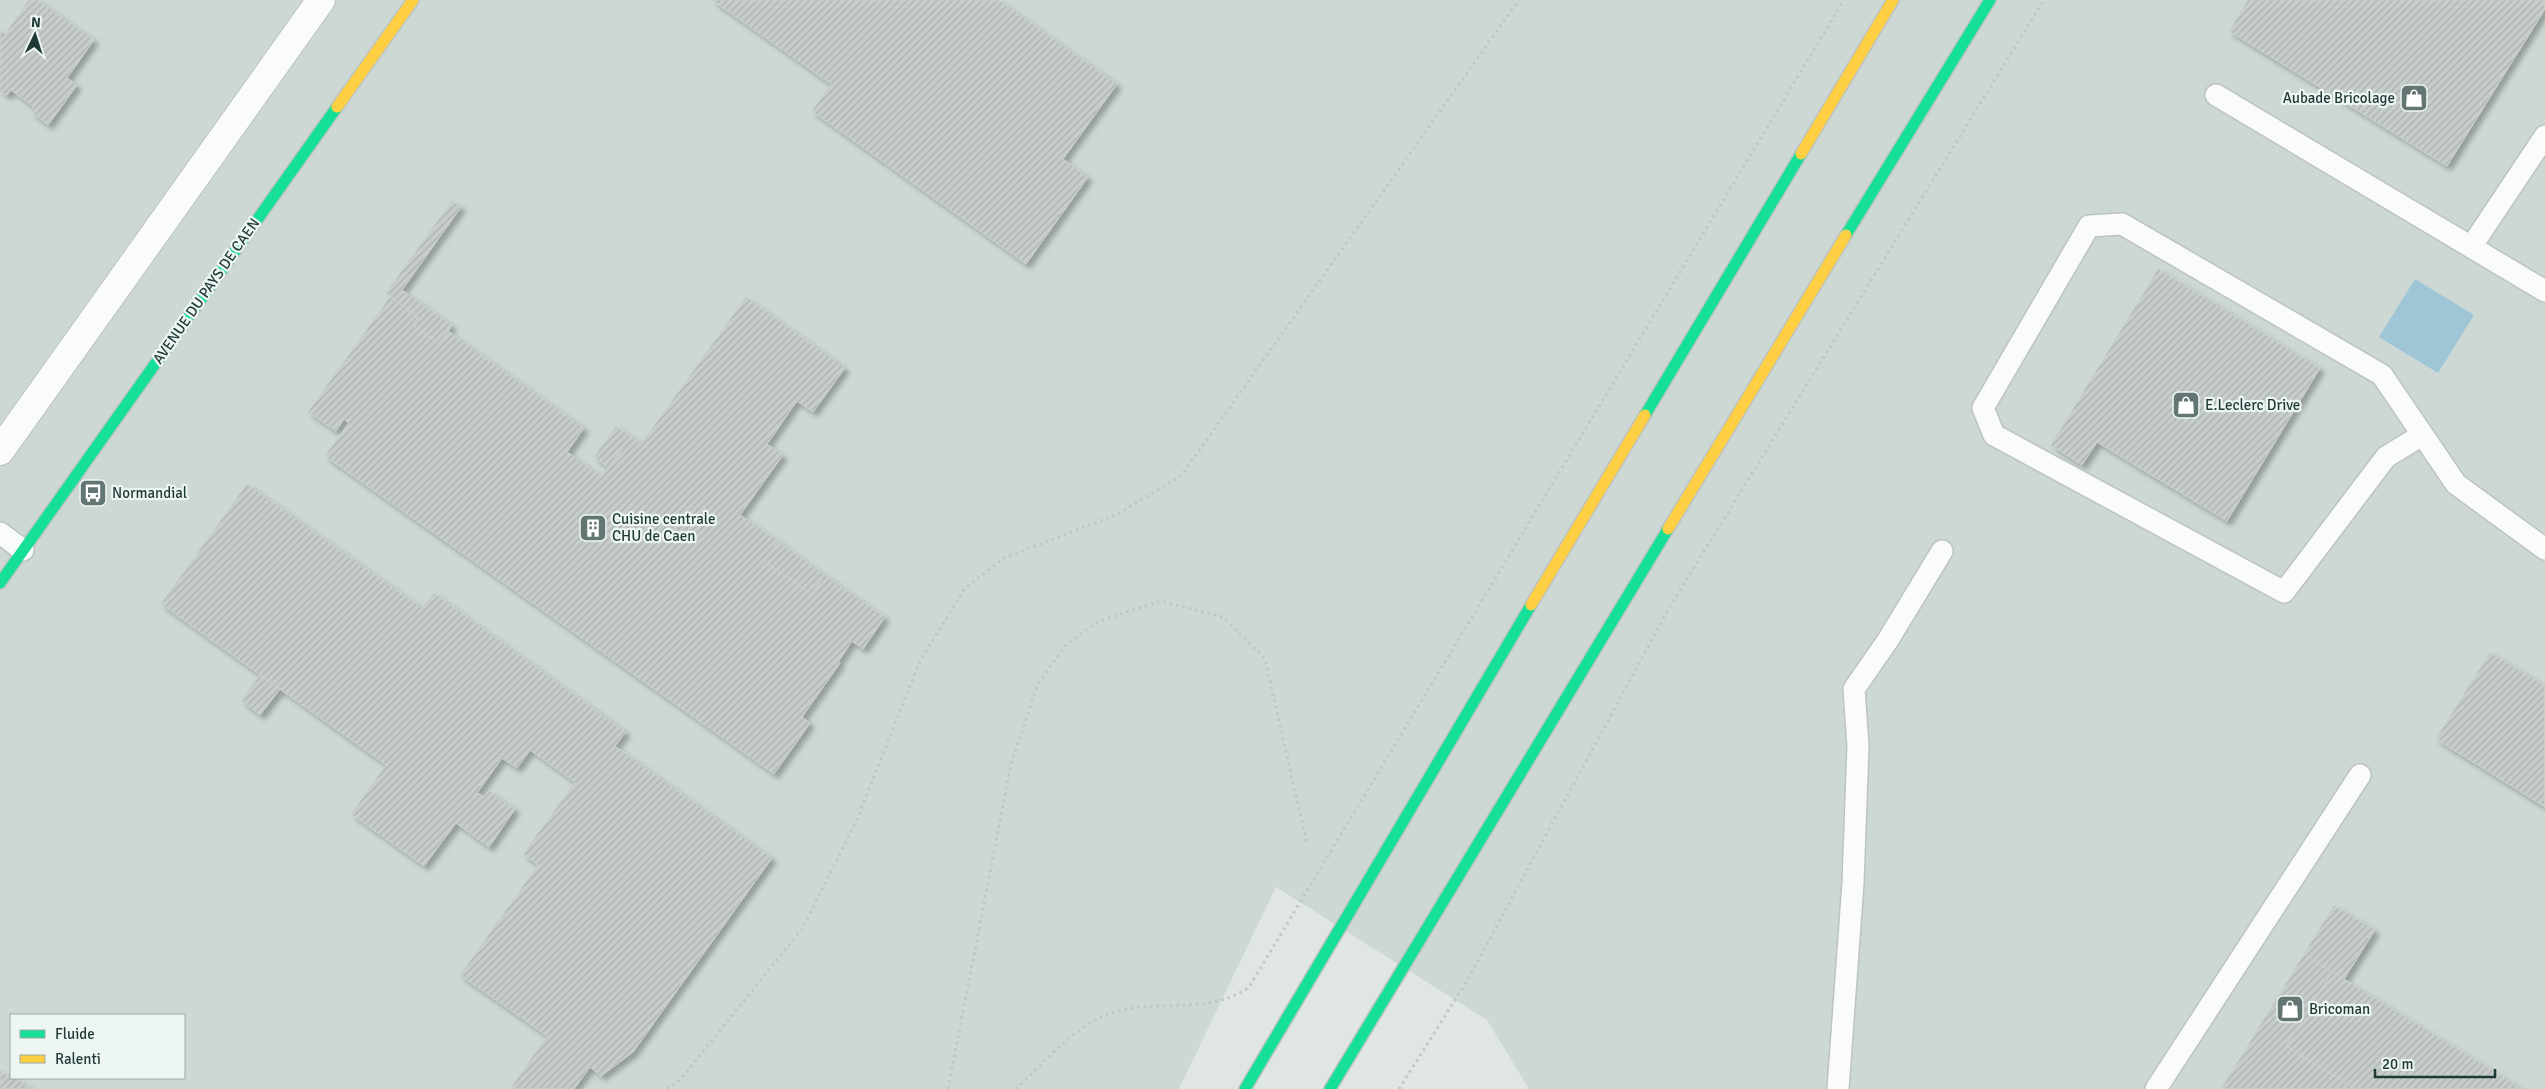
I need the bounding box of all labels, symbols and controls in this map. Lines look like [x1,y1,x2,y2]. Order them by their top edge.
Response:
north arrow [10,10,60,60]
text: N [30,14,41,31]
shop icon: Aubade Bricolage [2399,83,2429,113]
place label: Aubade Bricolage [2283,89,2395,107]
street label: AVENUE DU PAYS DE CAEN [149,215,263,367]
shop icon: E.Leclerc Drive [2171,390,2201,420]
place label: E.Leclerc Drive [2205,396,2300,414]
bus stop icon: Normandial [78,478,108,508]
place label: Normandial [112,484,187,502]
place label: Cuisine centrale CHU de Caen [612,510,716,545]
building icon: Cuisine centrale CHU de Caen [578,513,608,543]
shop icon: Bricoman [2275,994,2305,1024]
place label: Bricoman [2309,1000,2370,1018]
legend [10,1014,185,1079]
text: Fluide [55,1025,95,1043]
scale bar [2375,1046,2495,1078]
text: Ralenti [55,1050,101,1068]
text: 20 m [2382,1055,2413,1073]

